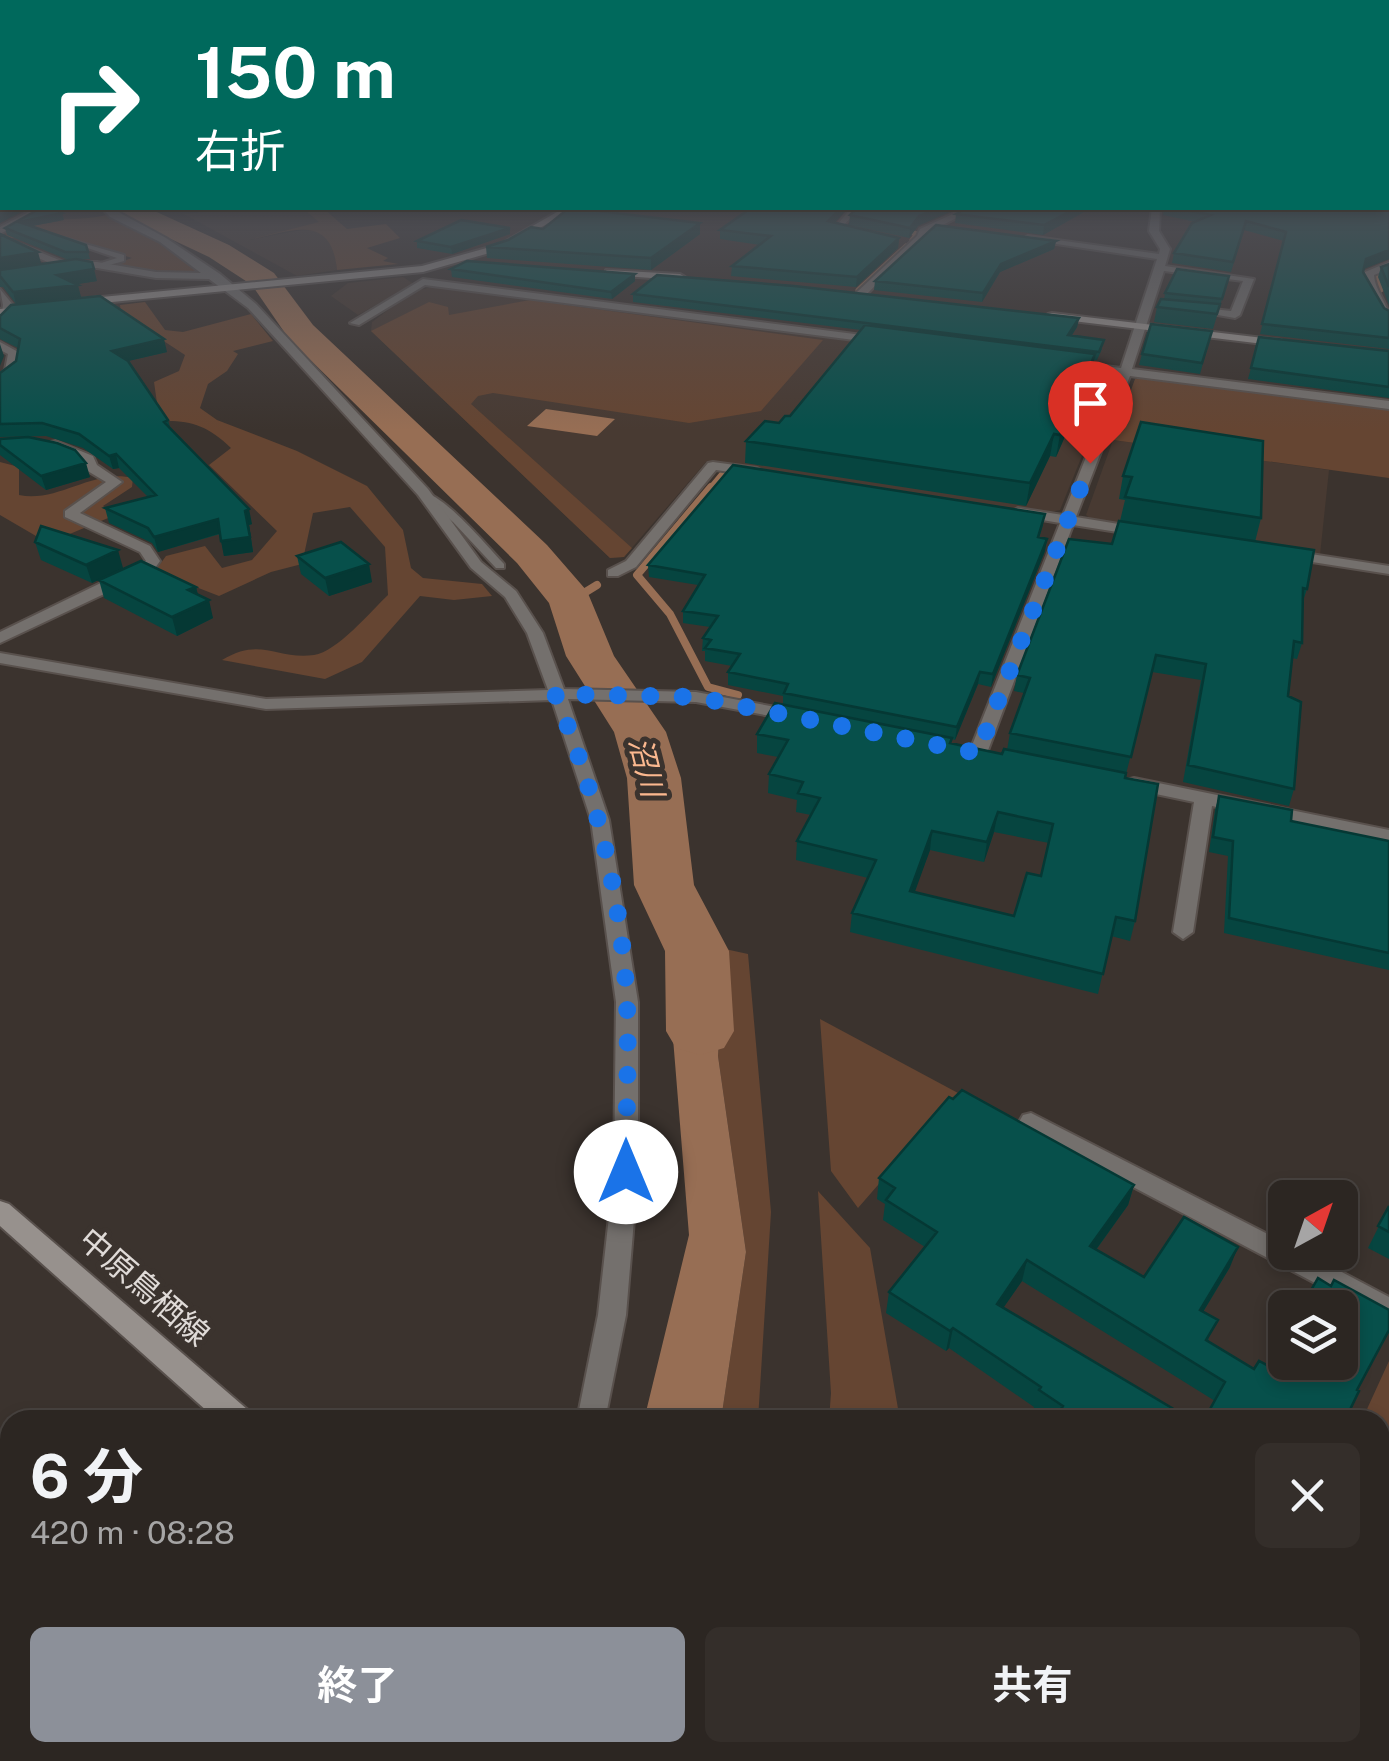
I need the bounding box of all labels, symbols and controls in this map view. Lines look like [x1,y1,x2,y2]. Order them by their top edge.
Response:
text: 150 m [195,31,396,114]
icon: right [30,40,160,170]
text: 右折 [195,124,285,177]
pin [1048,361,1133,464]
icon: arrive [1063,376,1118,431]
water label: 沼川 [622,733,672,803]
position arrow [574,1120,678,1224]
north arrow [1268,1180,1358,1270]
map controls [1268,1180,1358,1380]
street label: 中原鳥栖線 [72,1220,217,1353]
button: layers [1268,1290,1358,1380]
text: 6 分 [30,1441,143,1512]
button: close [1255,1443,1360,1548]
text: 420 m · 08:28 [30,1514,235,1551]
button: 終了 [30,1627,685,1742]
button: 共有 [705,1627,1360,1742]

